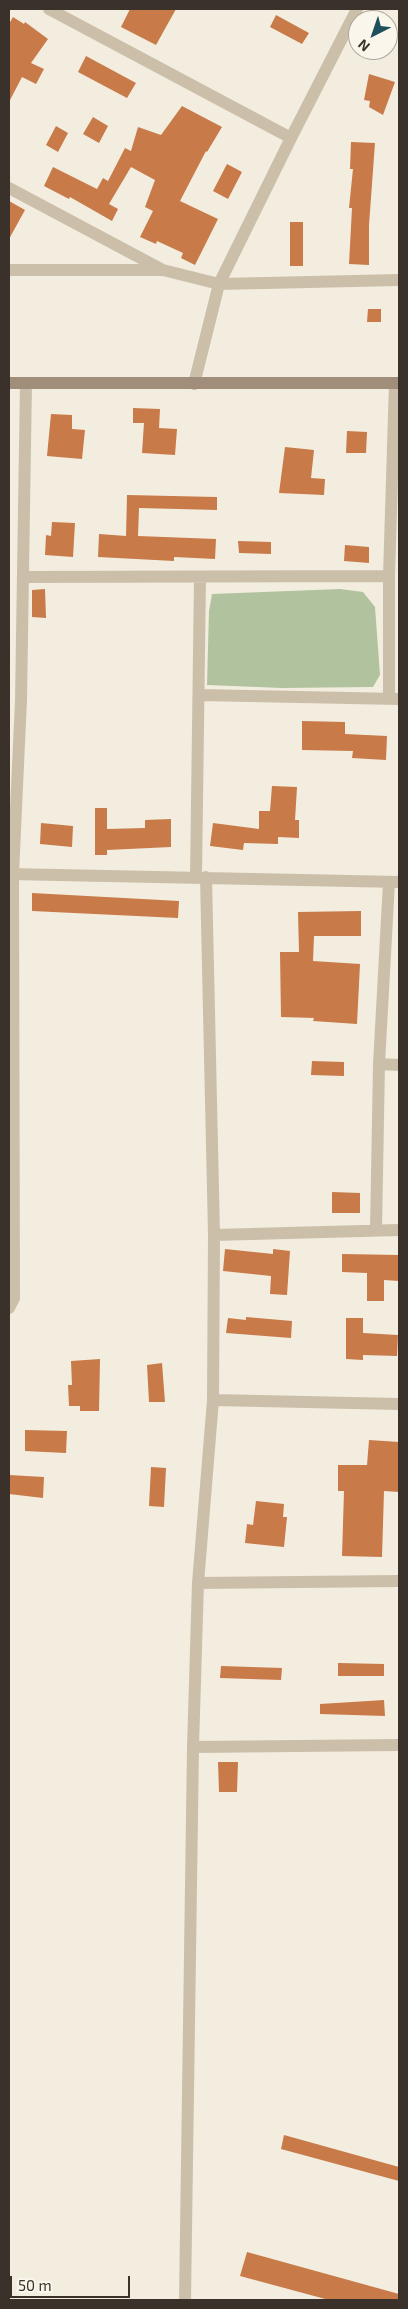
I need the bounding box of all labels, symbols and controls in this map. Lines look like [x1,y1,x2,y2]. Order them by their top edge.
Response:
north arrow [348,10,398,60]
text: N [354,36,373,56]
scale bar [12,2266,132,2298]
text: 50 m [18,2276,52,2294]

